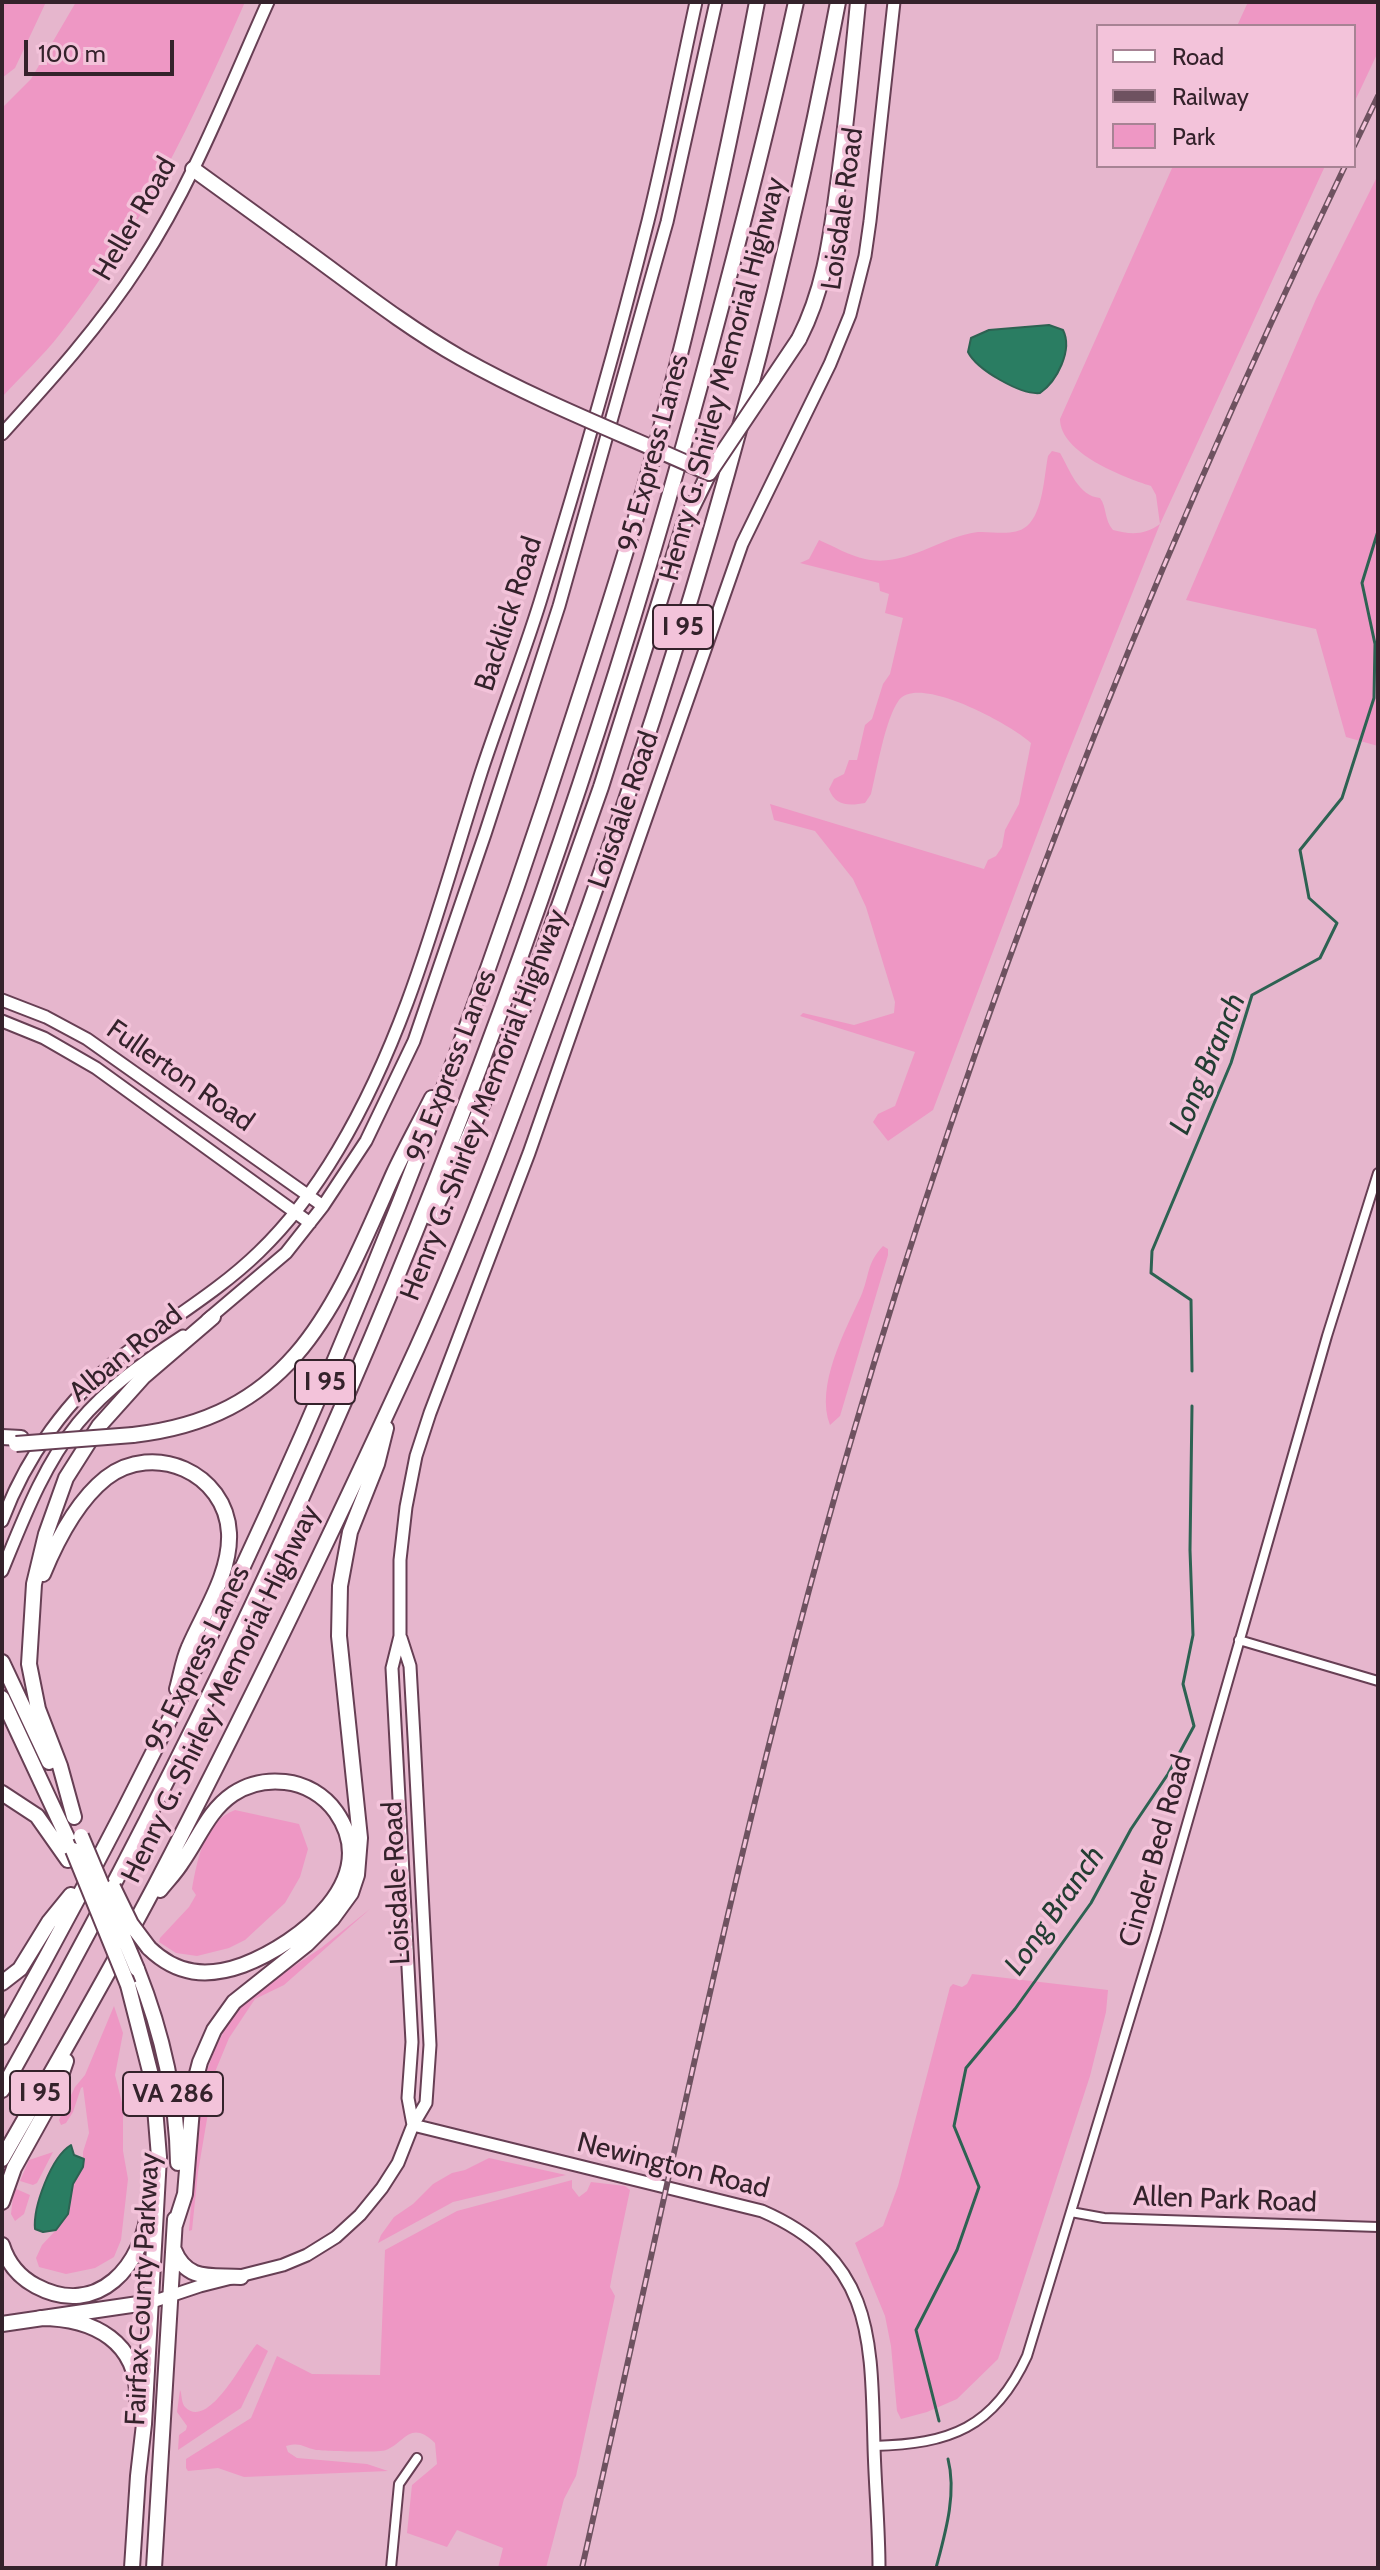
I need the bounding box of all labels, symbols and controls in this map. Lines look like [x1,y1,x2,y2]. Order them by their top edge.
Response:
scale bar [28,24,178,74]
legend [1096,24,1356,168]
text: 100 m [38,39,106,68]
text: Road [1172,42,1224,71]
text: Railway [1172,82,1249,111]
text: Park [1172,122,1215,151]
street label: Loisdale Road [815,126,871,292]
street label: Heller Road [86,151,184,287]
street label: Henry G. Shirley Memorial Highway [653,174,793,584]
street label: 95 Express Lanes [611,351,697,555]
street label: Backlick Road [468,533,550,695]
road number: I 95 [653,605,713,649]
street label: Loisdale Road [582,727,666,893]
street label: Henry G. Shirley Memorial Highway [394,905,574,1305]
street label: 95 Express Lanes [400,965,504,1167]
water label: Long Branch [1162,988,1254,1140]
street label: Fullerton Road [100,1013,260,1139]
street label: Alban Road [63,1298,189,1410]
road number: I 95 [295,1360,355,1404]
street label: Henry G. Shirley Memorial Highway [115,1500,327,1888]
street label: 95 Express Lanes [138,1560,258,1758]
street label: Cinder Bed Road [1113,1751,1199,1951]
street label: Loisdale Road [376,1800,418,1966]
water label: Long Branch [997,1839,1113,1983]
road number: I 95 [10,2071,70,2115]
road number: VA 286 [123,2072,223,2116]
street label: Newington Road [573,2126,773,2206]
street label: Fairfax County Parkway [119,2152,167,2426]
street label: Allen Park Road [1133,2180,1317,2220]

